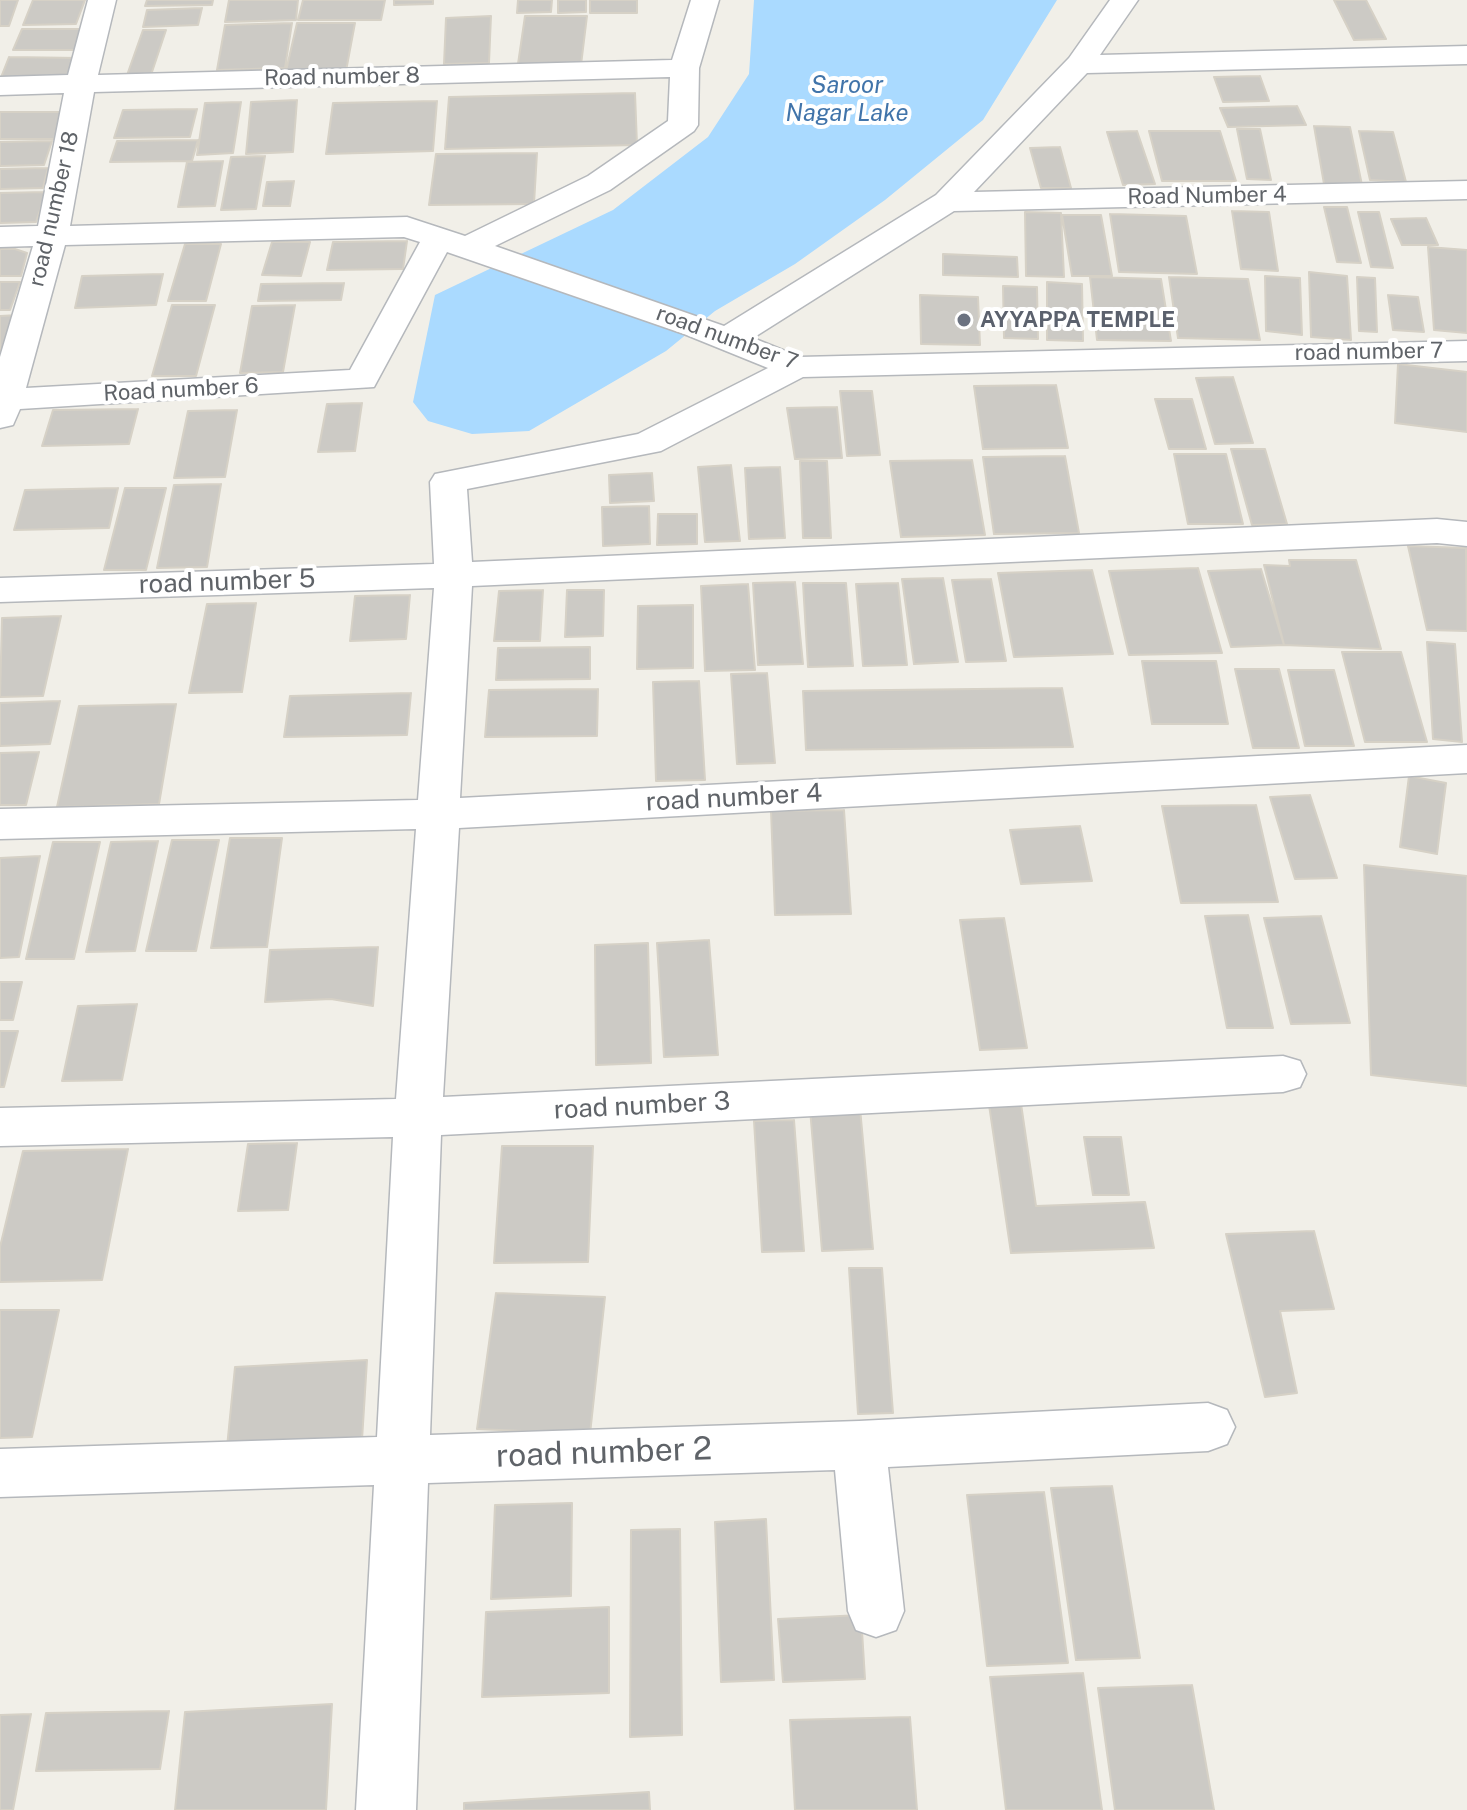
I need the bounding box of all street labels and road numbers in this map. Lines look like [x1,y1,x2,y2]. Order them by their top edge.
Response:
street label: Road number 8 [264,62,420,92]
street label: road number 18 [23,129,85,289]
street label: Road Number 4 [1127,181,1287,211]
street label: road number 7 [653,300,801,376]
street label: road number 7 [1294,338,1444,366]
street label: Road number 6 [103,373,259,407]
street label: road number 5 [138,563,316,601]
street label: road number 4 [645,778,823,818]
street label: road number 3 [553,1086,731,1126]
street label: road number 2 [495,1430,713,1476]

